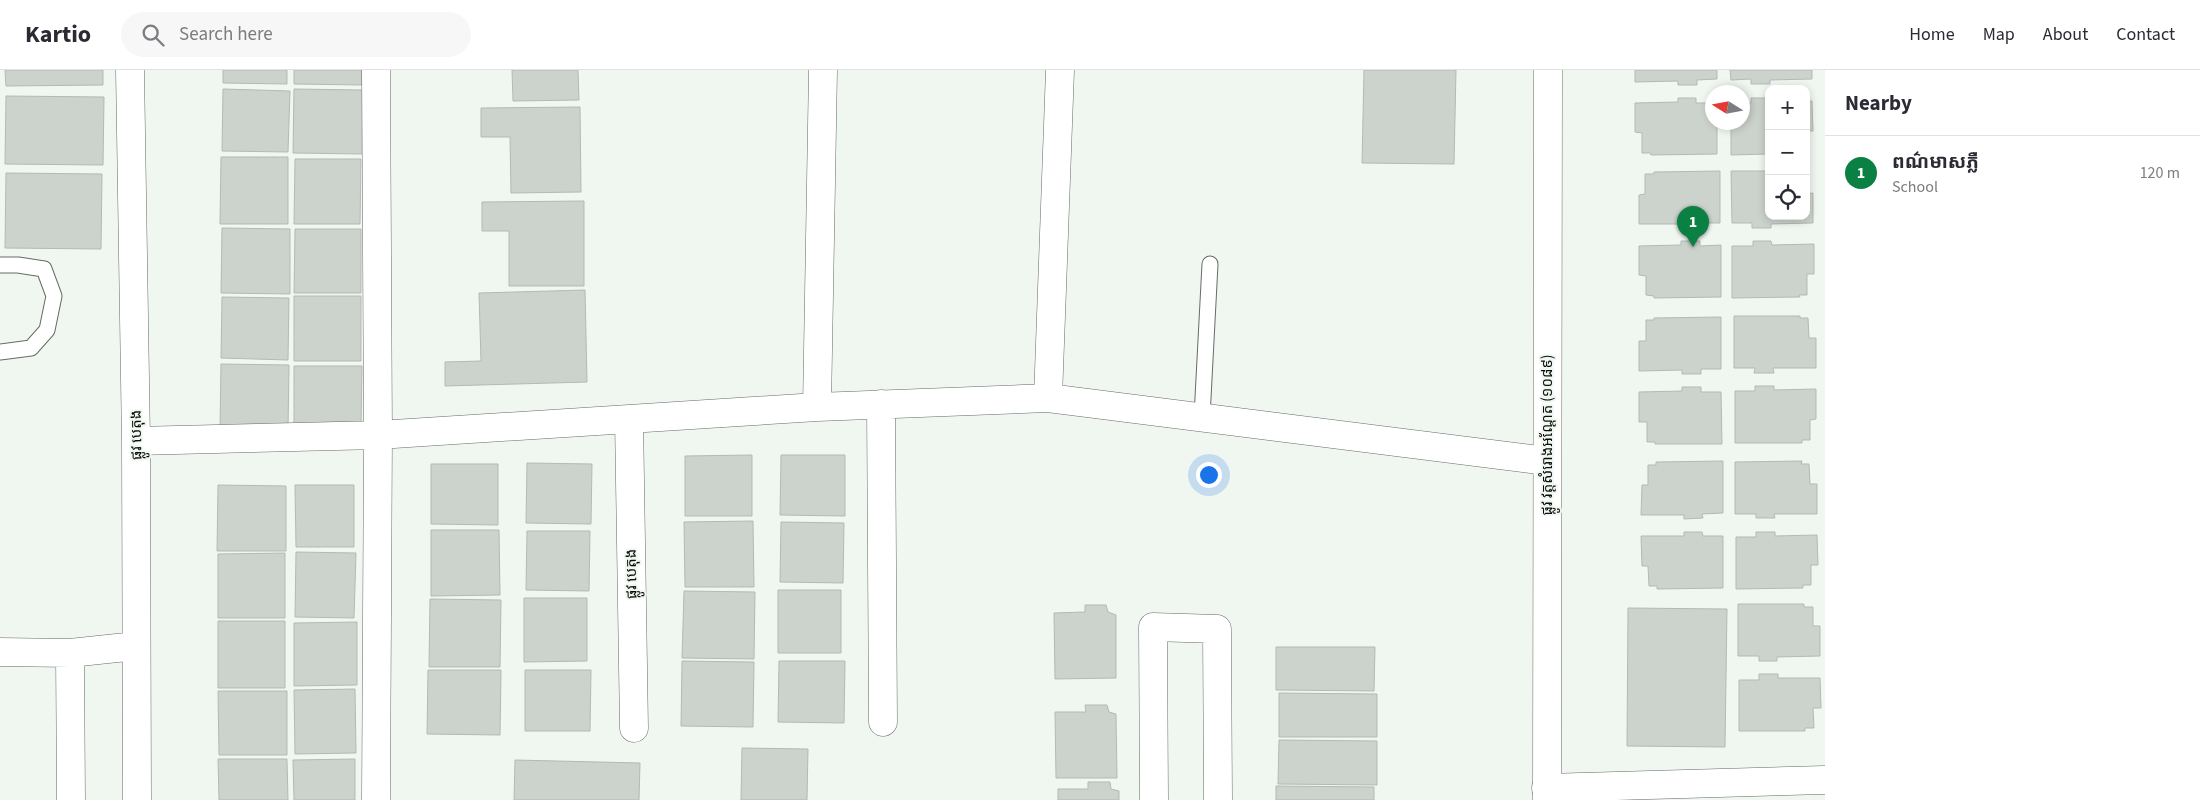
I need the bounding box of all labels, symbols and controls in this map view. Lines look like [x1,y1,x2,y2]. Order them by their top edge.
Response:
search box [121,12,471,57]
text: Kartio [25,17,91,52]
icon: search [139,21,167,49]
text: Search here [179,21,273,48]
text: Home [1909,22,1955,47]
text: Map [1983,22,2015,47]
text: About [2043,22,2088,47]
text: Contact [2116,22,2175,47]
north arrow [1705,85,1750,130]
map controls [1765,85,1810,220]
button: + [1765,85,1810,130]
text: Nearby [1845,88,1912,118]
button: − [1765,130,1810,175]
text: ពណ៌មាសភ្លឺ [1892,149,1979,176]
text: 1 [1857,162,1865,184]
text: 120 m [2140,162,2180,184]
button: locate [1765,175,1810,220]
text: School [1892,176,1938,198]
pin: 1 [1677,206,1709,247]
street label: ផ្លូវ វត្តសំរោងអណ្ដែត (១០៨៩) [1537,355,1560,515]
street label: ផ្លូវ បេតុង [126,410,150,460]
your location [1196,462,1222,488]
street label: ផ្លូវ បេតុង [621,549,645,599]

